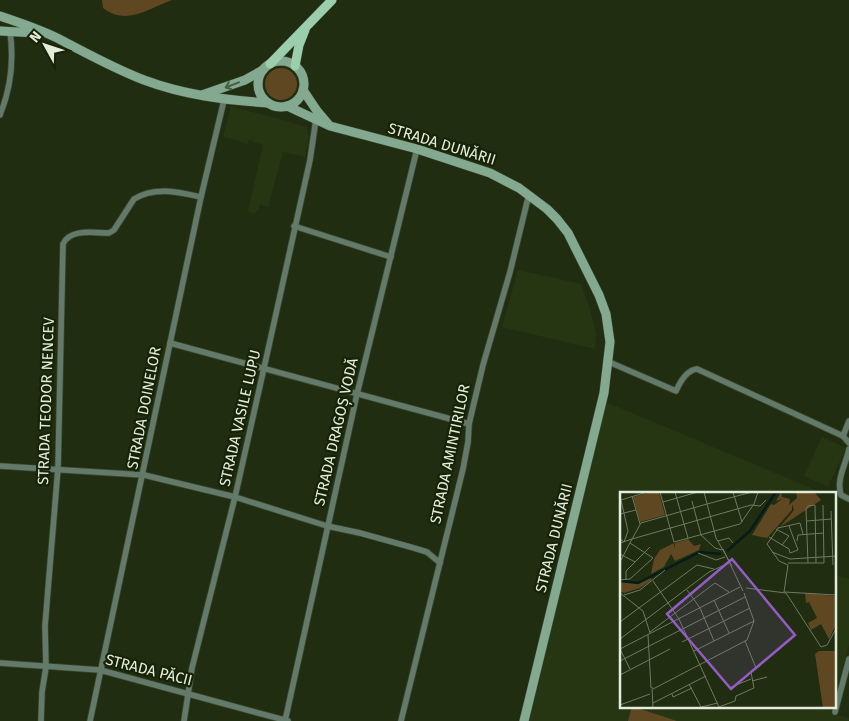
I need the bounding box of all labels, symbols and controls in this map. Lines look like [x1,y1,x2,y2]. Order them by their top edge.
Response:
north arrow [20,20,70,70]
text: N [26,28,45,46]
one-way arrow [225,81,240,91]
street label: STRADA DUNĂRII [386,119,498,169]
street label: STRADA TEODOR NENCEV [34,316,58,485]
street label: STRADA DOINELOR [123,345,165,471]
street label: STRADA VASILE LUPU [216,348,264,488]
street label: STRADA DRAGOȘ VODĂ [310,356,363,508]
street label: STRADA AMINTIRILOR [426,383,474,525]
street label: STRADA DUNĂRII [532,482,576,594]
inset map [620,492,836,708]
street label: STRADA PĂCII [104,651,194,689]

